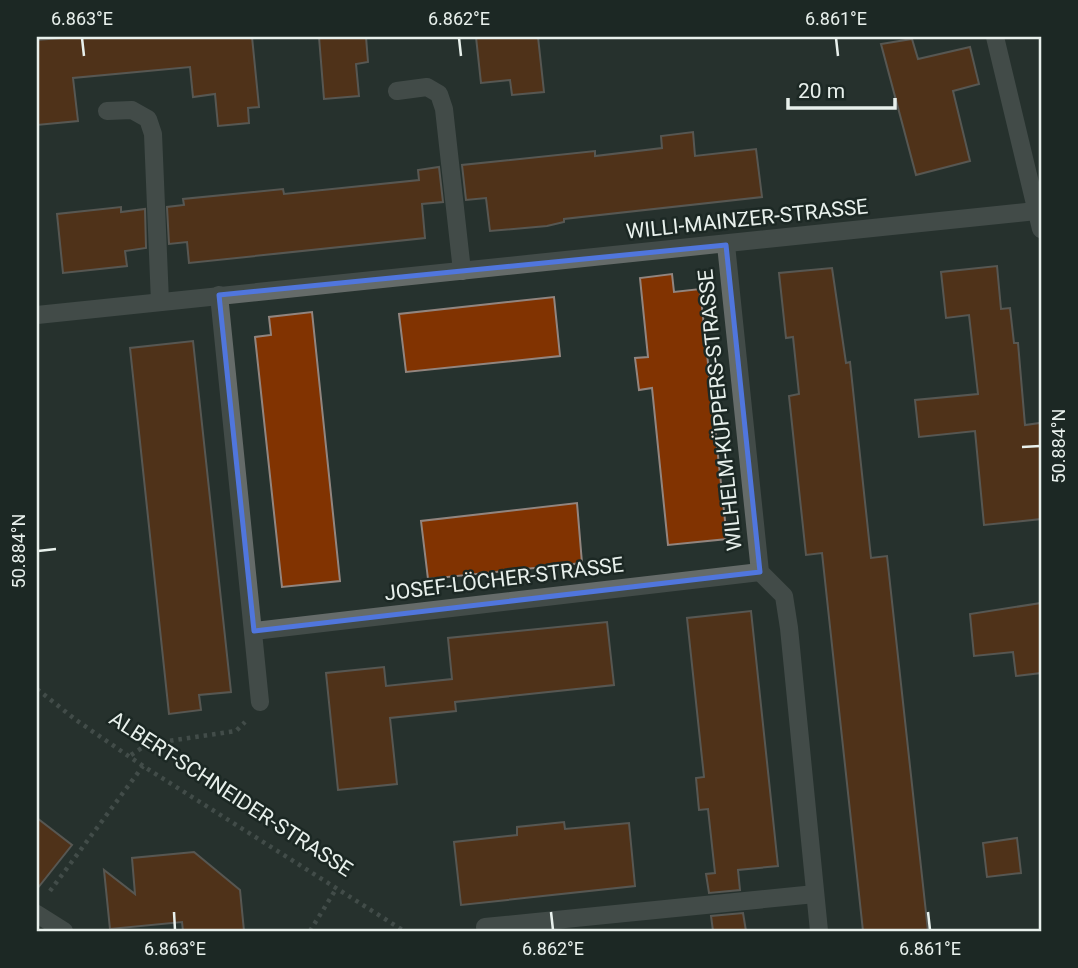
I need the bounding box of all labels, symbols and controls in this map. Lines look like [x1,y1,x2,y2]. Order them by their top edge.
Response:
text: 6.863°E [51,8,113,29]
text: 6.862°E [428,8,490,29]
text: 6.861°E [805,8,867,29]
scale bar [788,66,894,110]
text: 20 m [798,79,845,103]
street label: WILLI-MAINZER-STRASSE [625,194,869,244]
street label: WILHELM-KÜPPERS-STRASSE [693,268,747,552]
text: 50.884°N [1048,409,1069,483]
text: 50.884°N [8,514,29,588]
street label: JOSEF-LÖCHER-STRASSE [383,552,625,606]
street label: ALBERT-SCHNEIDER-STRASSE [105,706,357,882]
text: 6.863°E [144,938,206,959]
text: 6.862°E [522,938,584,959]
text: 6.861°E [899,938,961,959]

